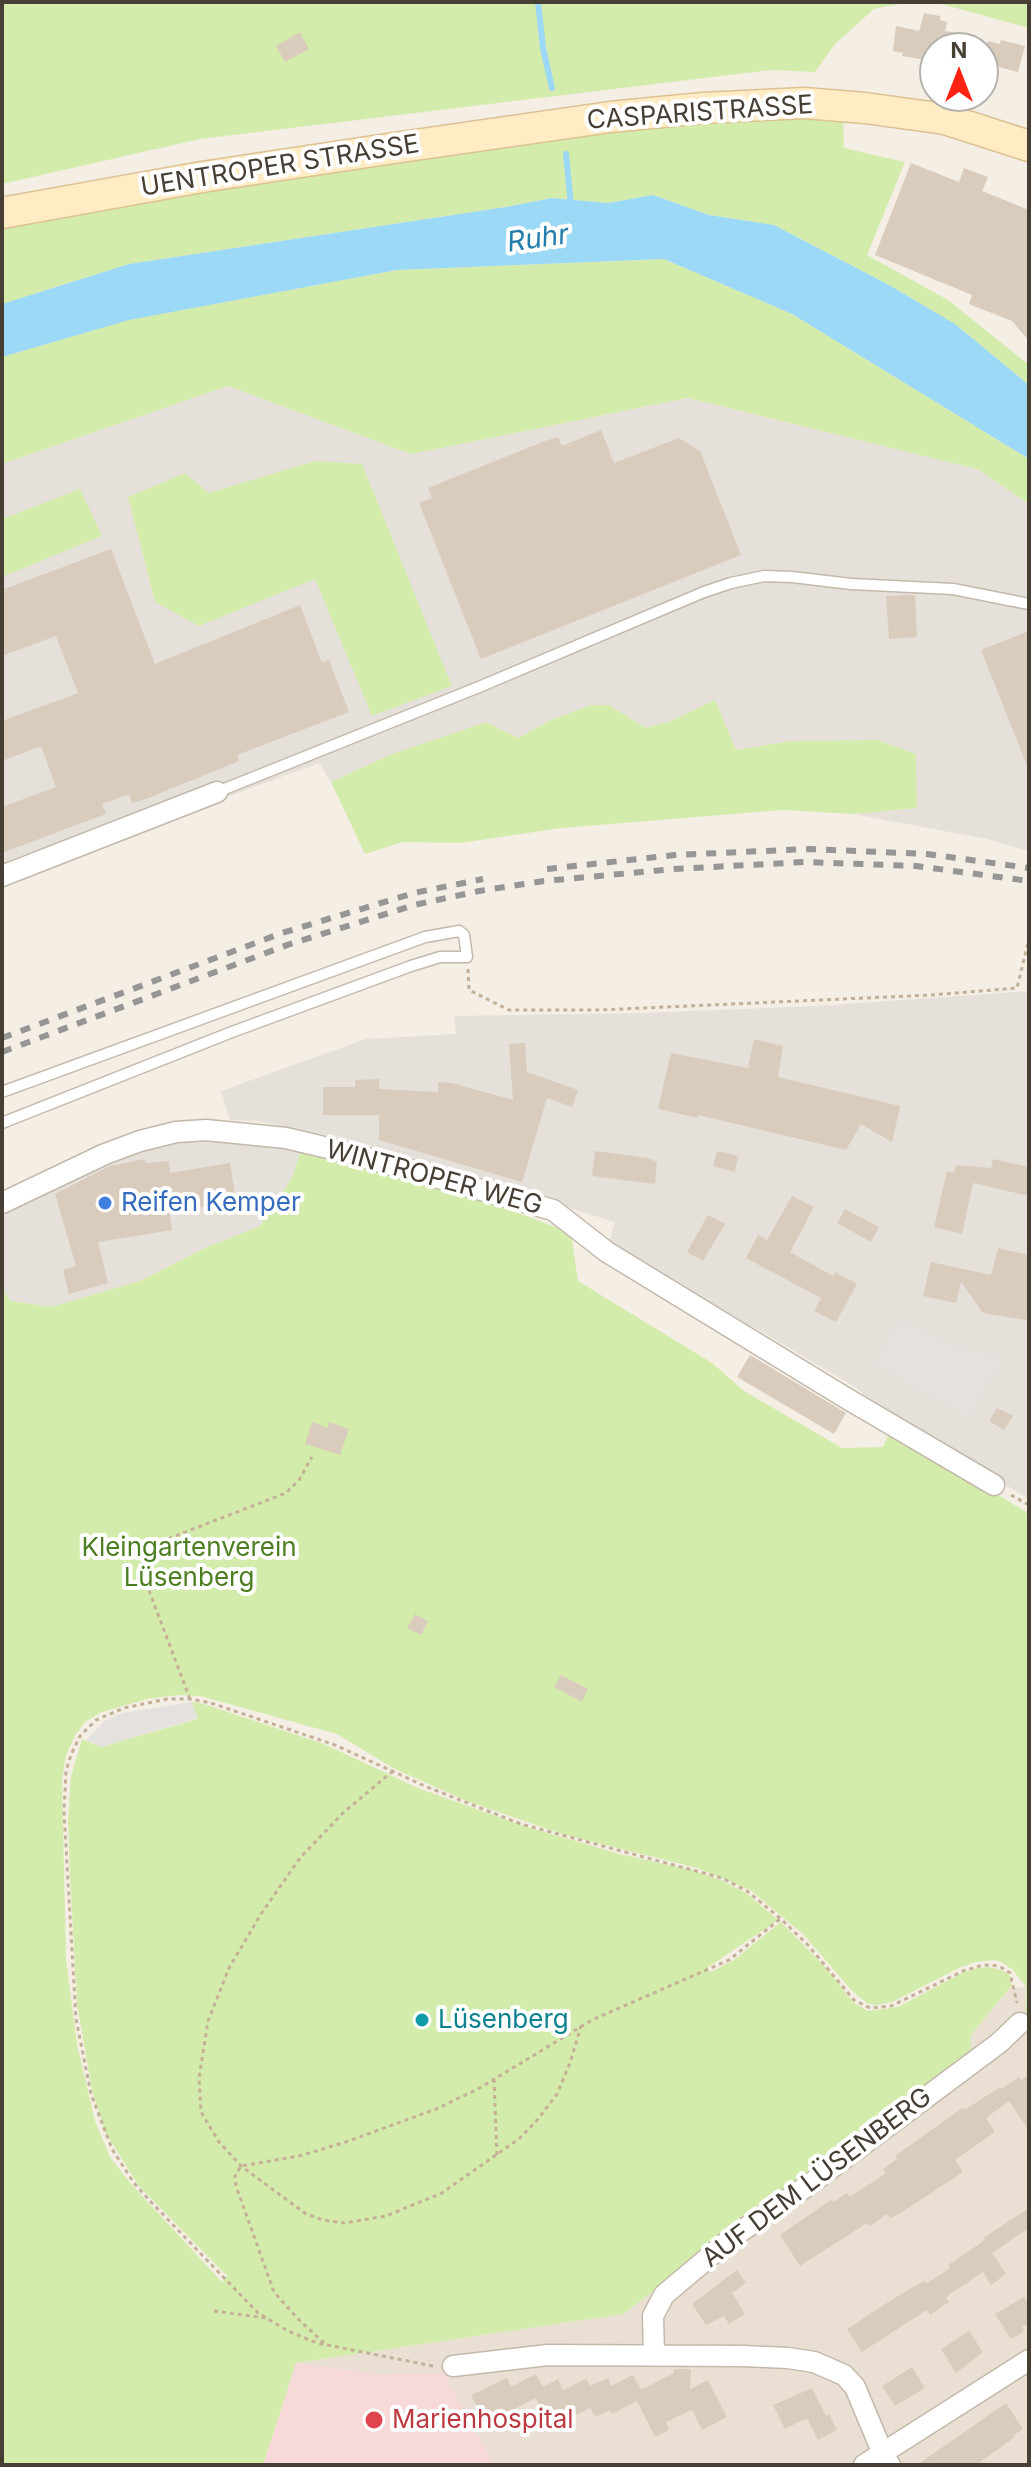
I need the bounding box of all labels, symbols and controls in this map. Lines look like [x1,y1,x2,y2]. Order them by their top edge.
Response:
north arrow [919,32,999,112]
text: N [951,37,967,63]
street label: CASPARISTRASSE [586,90,814,136]
street label: UENTROPER STRASSE [139,129,421,203]
water label: Ruhr [505,218,571,260]
street label: WINTROPER WEG [322,1134,546,1222]
place label: Reifen Kemper [121,1187,301,1219]
marker: Reifen Kemper [96,1194,114,1212]
park label: Kleingartenverein Lüsenberg [81,1532,297,1594]
place label: Lüsenberg [438,2004,569,2036]
marker: Lüsenberg [413,2011,431,2029]
street label: AUF DEM LÜSENBERG [696,2081,938,2275]
place label: Marienhospital [392,2404,574,2436]
marker: Marienhospital [363,2409,385,2431]

